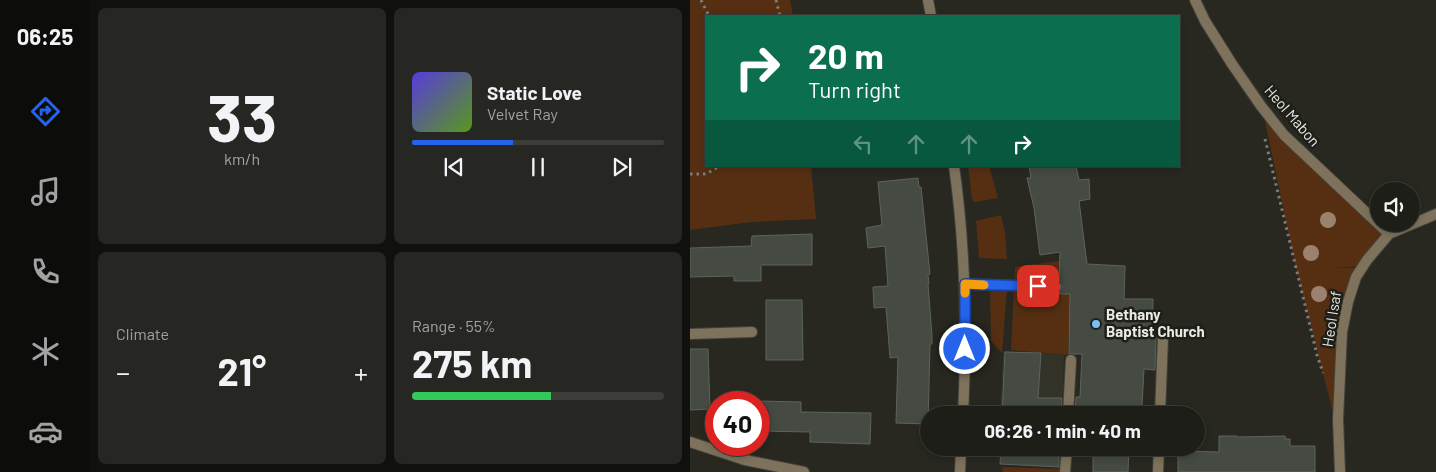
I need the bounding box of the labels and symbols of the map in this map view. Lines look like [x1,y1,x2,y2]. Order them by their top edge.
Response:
street label: Heol Mabon [1261,81,1324,150]
pin [1017,265,1059,307]
street label: Heol Isaf [1318,290,1344,348]
place label: Bethany Baptist Church [1106,305,1205,340]
marker: Bethany Baptist Church [1090,318,1102,330]
position arrow [938,322,990,374]
speed limit sign: 40 [705,391,770,456]

